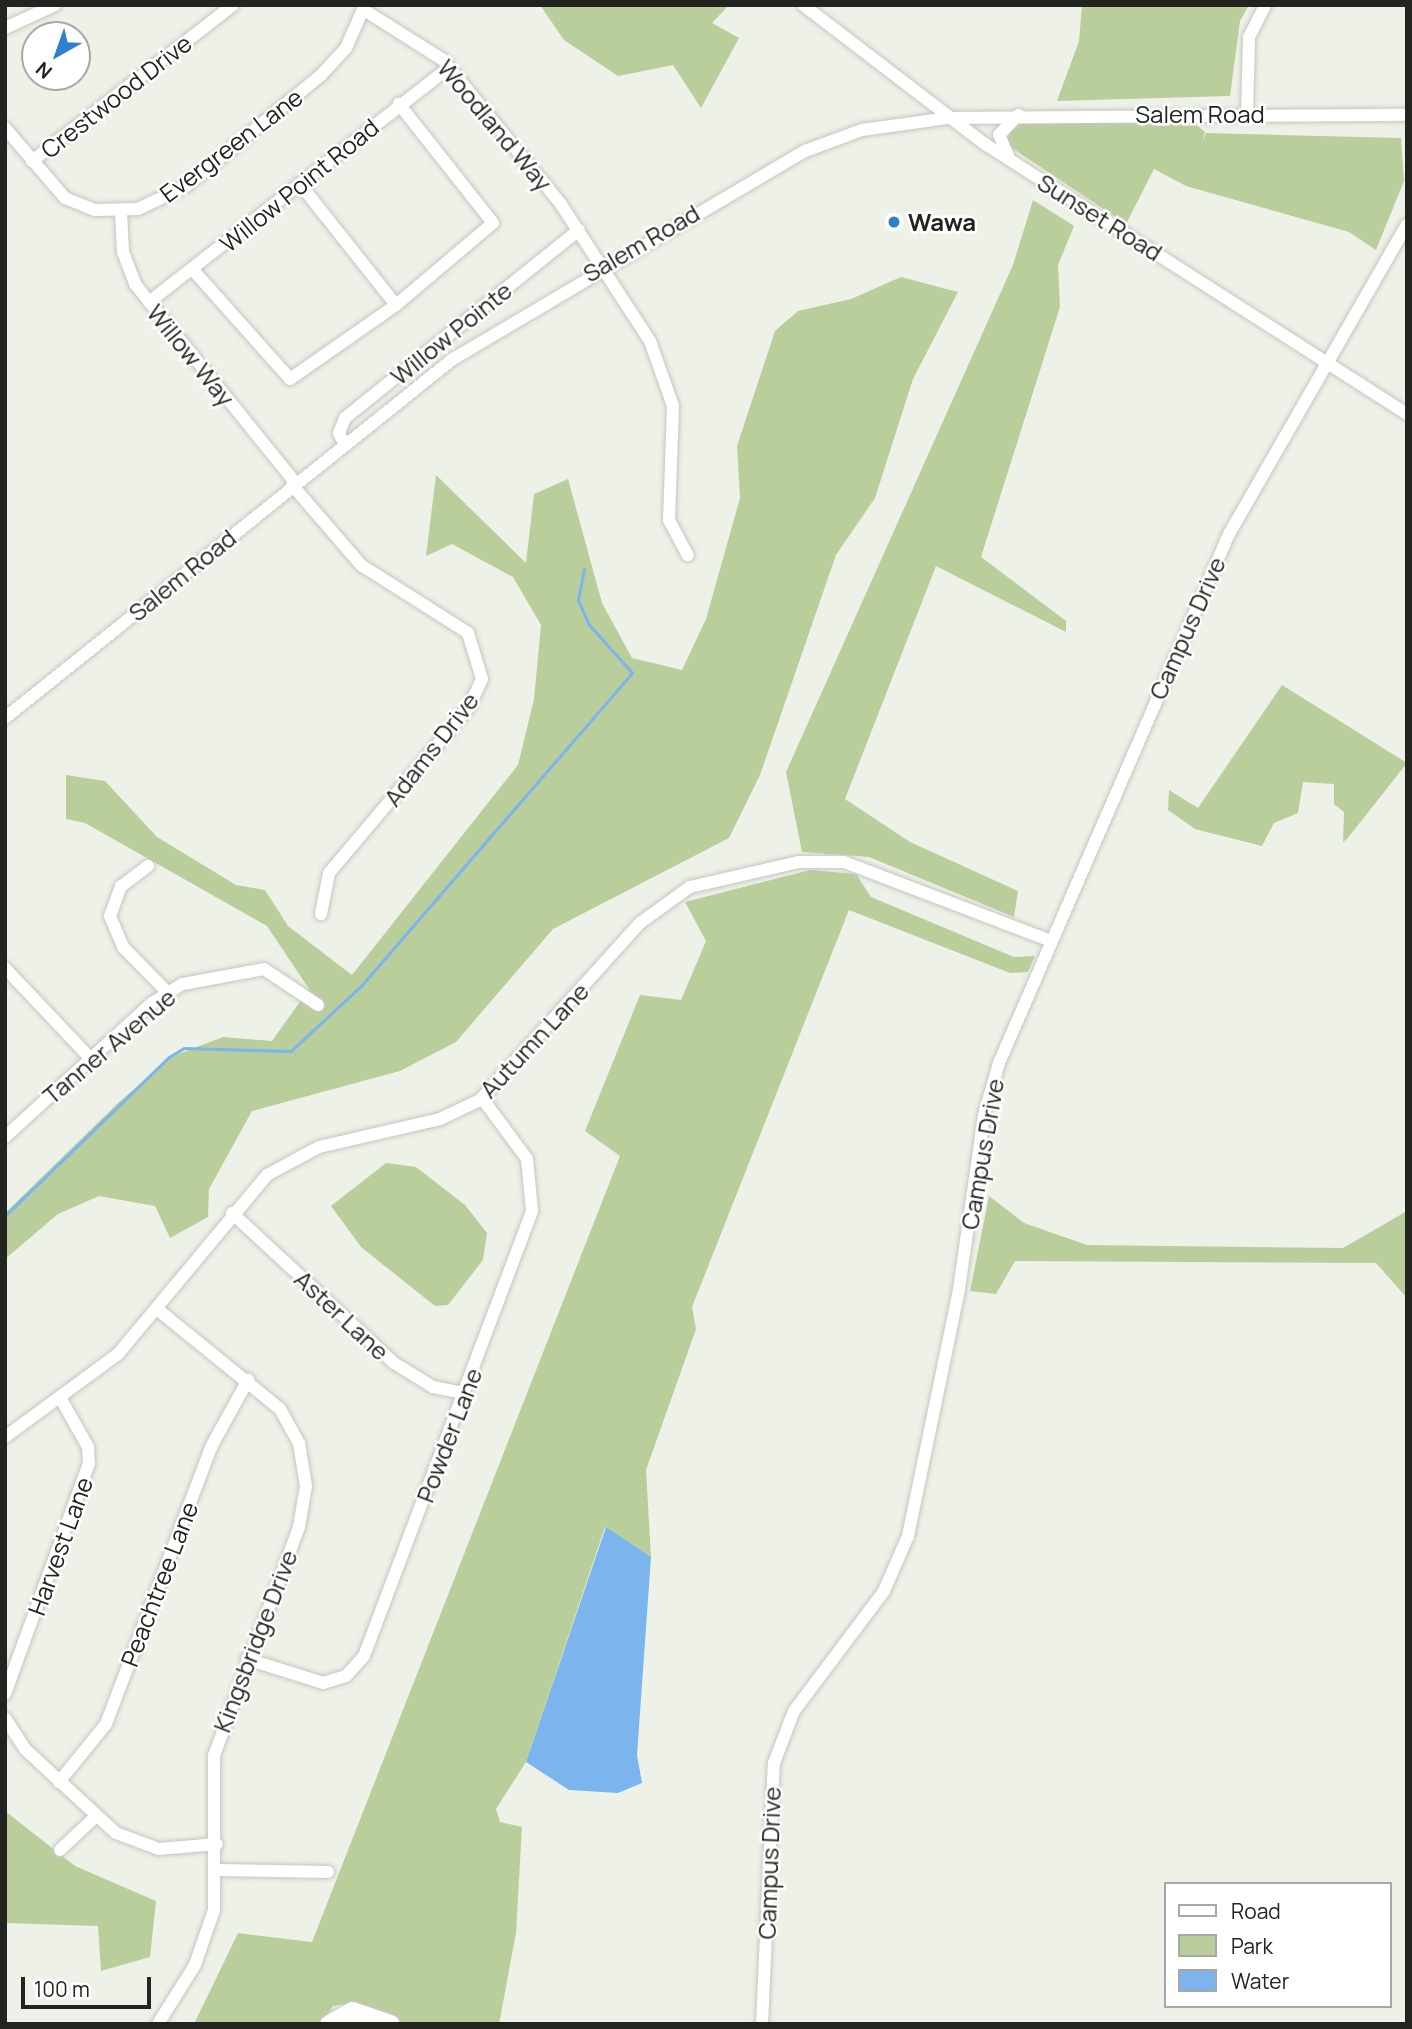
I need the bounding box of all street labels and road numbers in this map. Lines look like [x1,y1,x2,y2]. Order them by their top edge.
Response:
street label: Crestwood Drive [35,28,197,164]
street label: Woodland Way [432,54,558,196]
street label: Evergreen Lane [154,82,308,208]
street label: Salem Road [1135,100,1265,128]
street label: Willow Point Road [214,112,384,258]
street label: Sunset Road [1032,167,1168,267]
street label: Salem Road [578,198,704,288]
street label: Willow Pointe [385,275,517,391]
street label: Willow Way [141,298,241,412]
street label: Salem Road [123,523,241,627]
street label: Campus Drive [1143,552,1231,704]
street label: Adams Drive [378,686,484,812]
street label: Autumn Lane [474,977,594,1103]
street label: Tanner Avenue [37,982,181,1110]
street label: Campus Drive [955,1076,1009,1232]
street label: Aster Lane [289,1264,395,1366]
street label: Powder Lane [410,1364,488,1506]
street label: Harvest Lane [22,1473,98,1619]
street label: Peachtree Lane [114,1498,204,1670]
street label: Kingsbridge Drive [207,1546,303,1736]
street label: Campus Drive [752,1786,786,1940]

